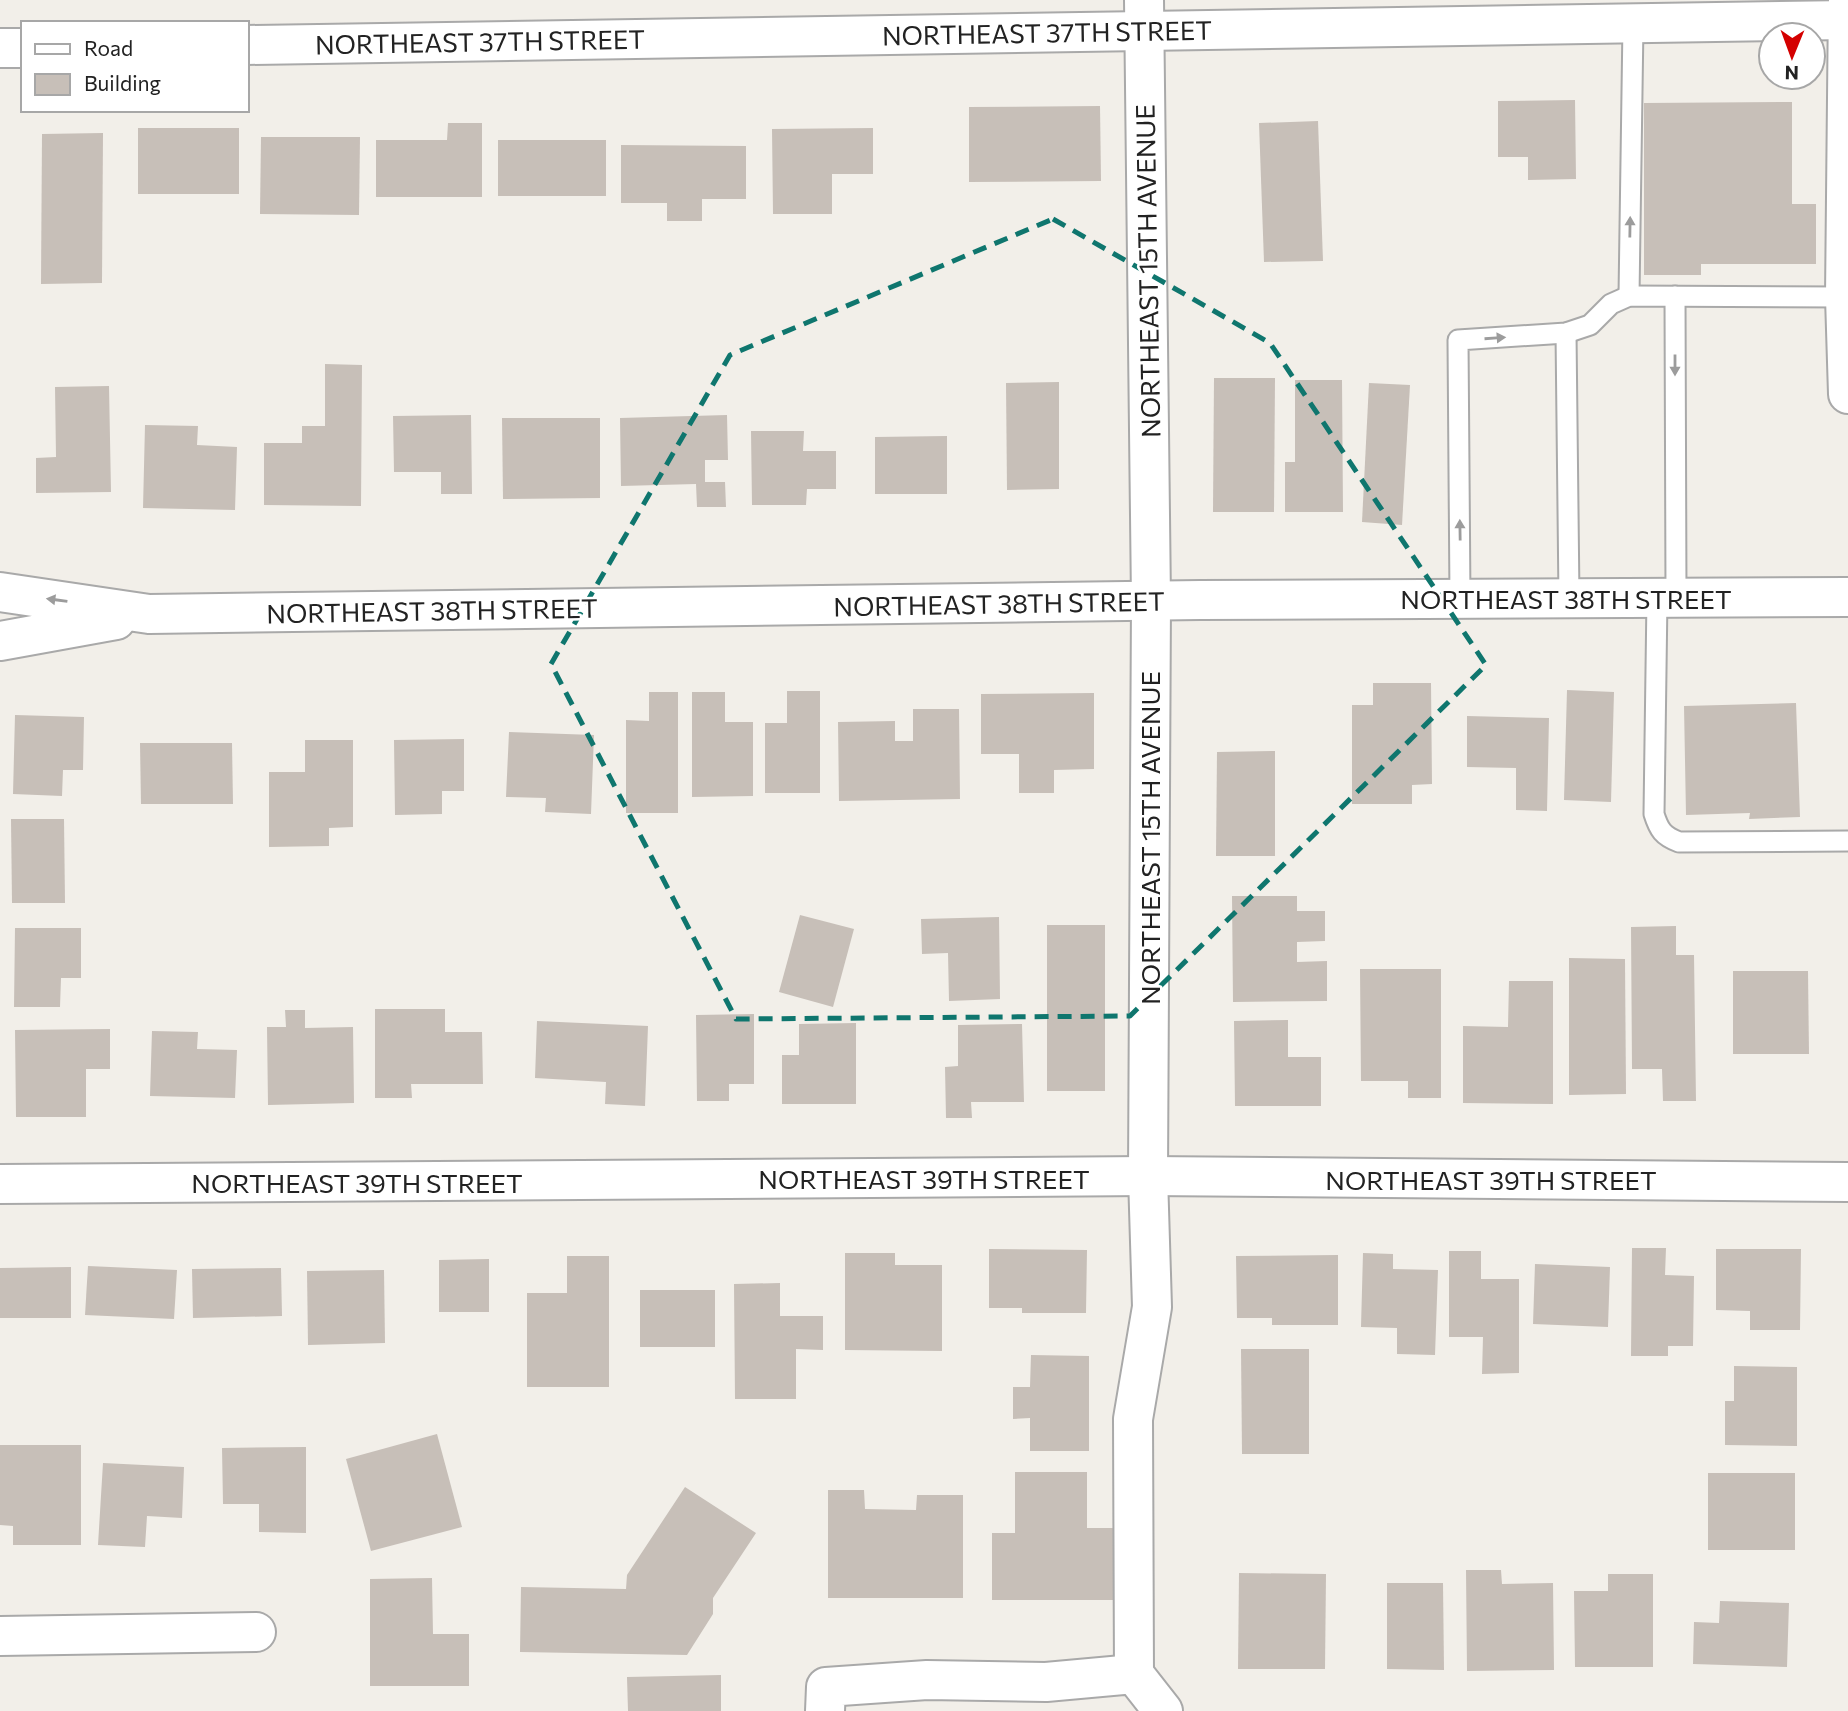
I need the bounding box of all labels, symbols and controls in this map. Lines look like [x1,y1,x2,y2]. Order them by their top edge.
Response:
street label: NORTHEAST 37TH STREET [882,14,1212,50]
legend [21,21,248,112]
north arrow [1757,21,1827,91]
street label: NORTHEAST 37TH STREET [315,23,645,59]
text: Road [84,35,133,60]
text: N [1784,62,1799,85]
text: Building [84,70,161,95]
street label: NORTHEAST 15TH AVENUE [1129,104,1165,438]
one-way arrow [1624,216,1636,238]
one-way arrow [1484,332,1506,343]
one-way arrow [1669,354,1681,376]
one-way arrow [1454,519,1466,541]
street label: NORTHEAST 38TH STREET [1400,583,1732,614]
street label: NORTHEAST 38TH STREET [833,585,1165,621]
street label: NORTHEAST 38TH STREET [266,592,598,628]
one-way arrow [46,595,68,606]
street label: NORTHEAST 15TH AVENUE [1134,671,1165,1005]
street label: NORTHEAST 39TH STREET [758,1163,1090,1194]
street label: NORTHEAST 39TH STREET [1325,1164,1657,1195]
street label: NORTHEAST 39TH STREET [191,1167,523,1198]

